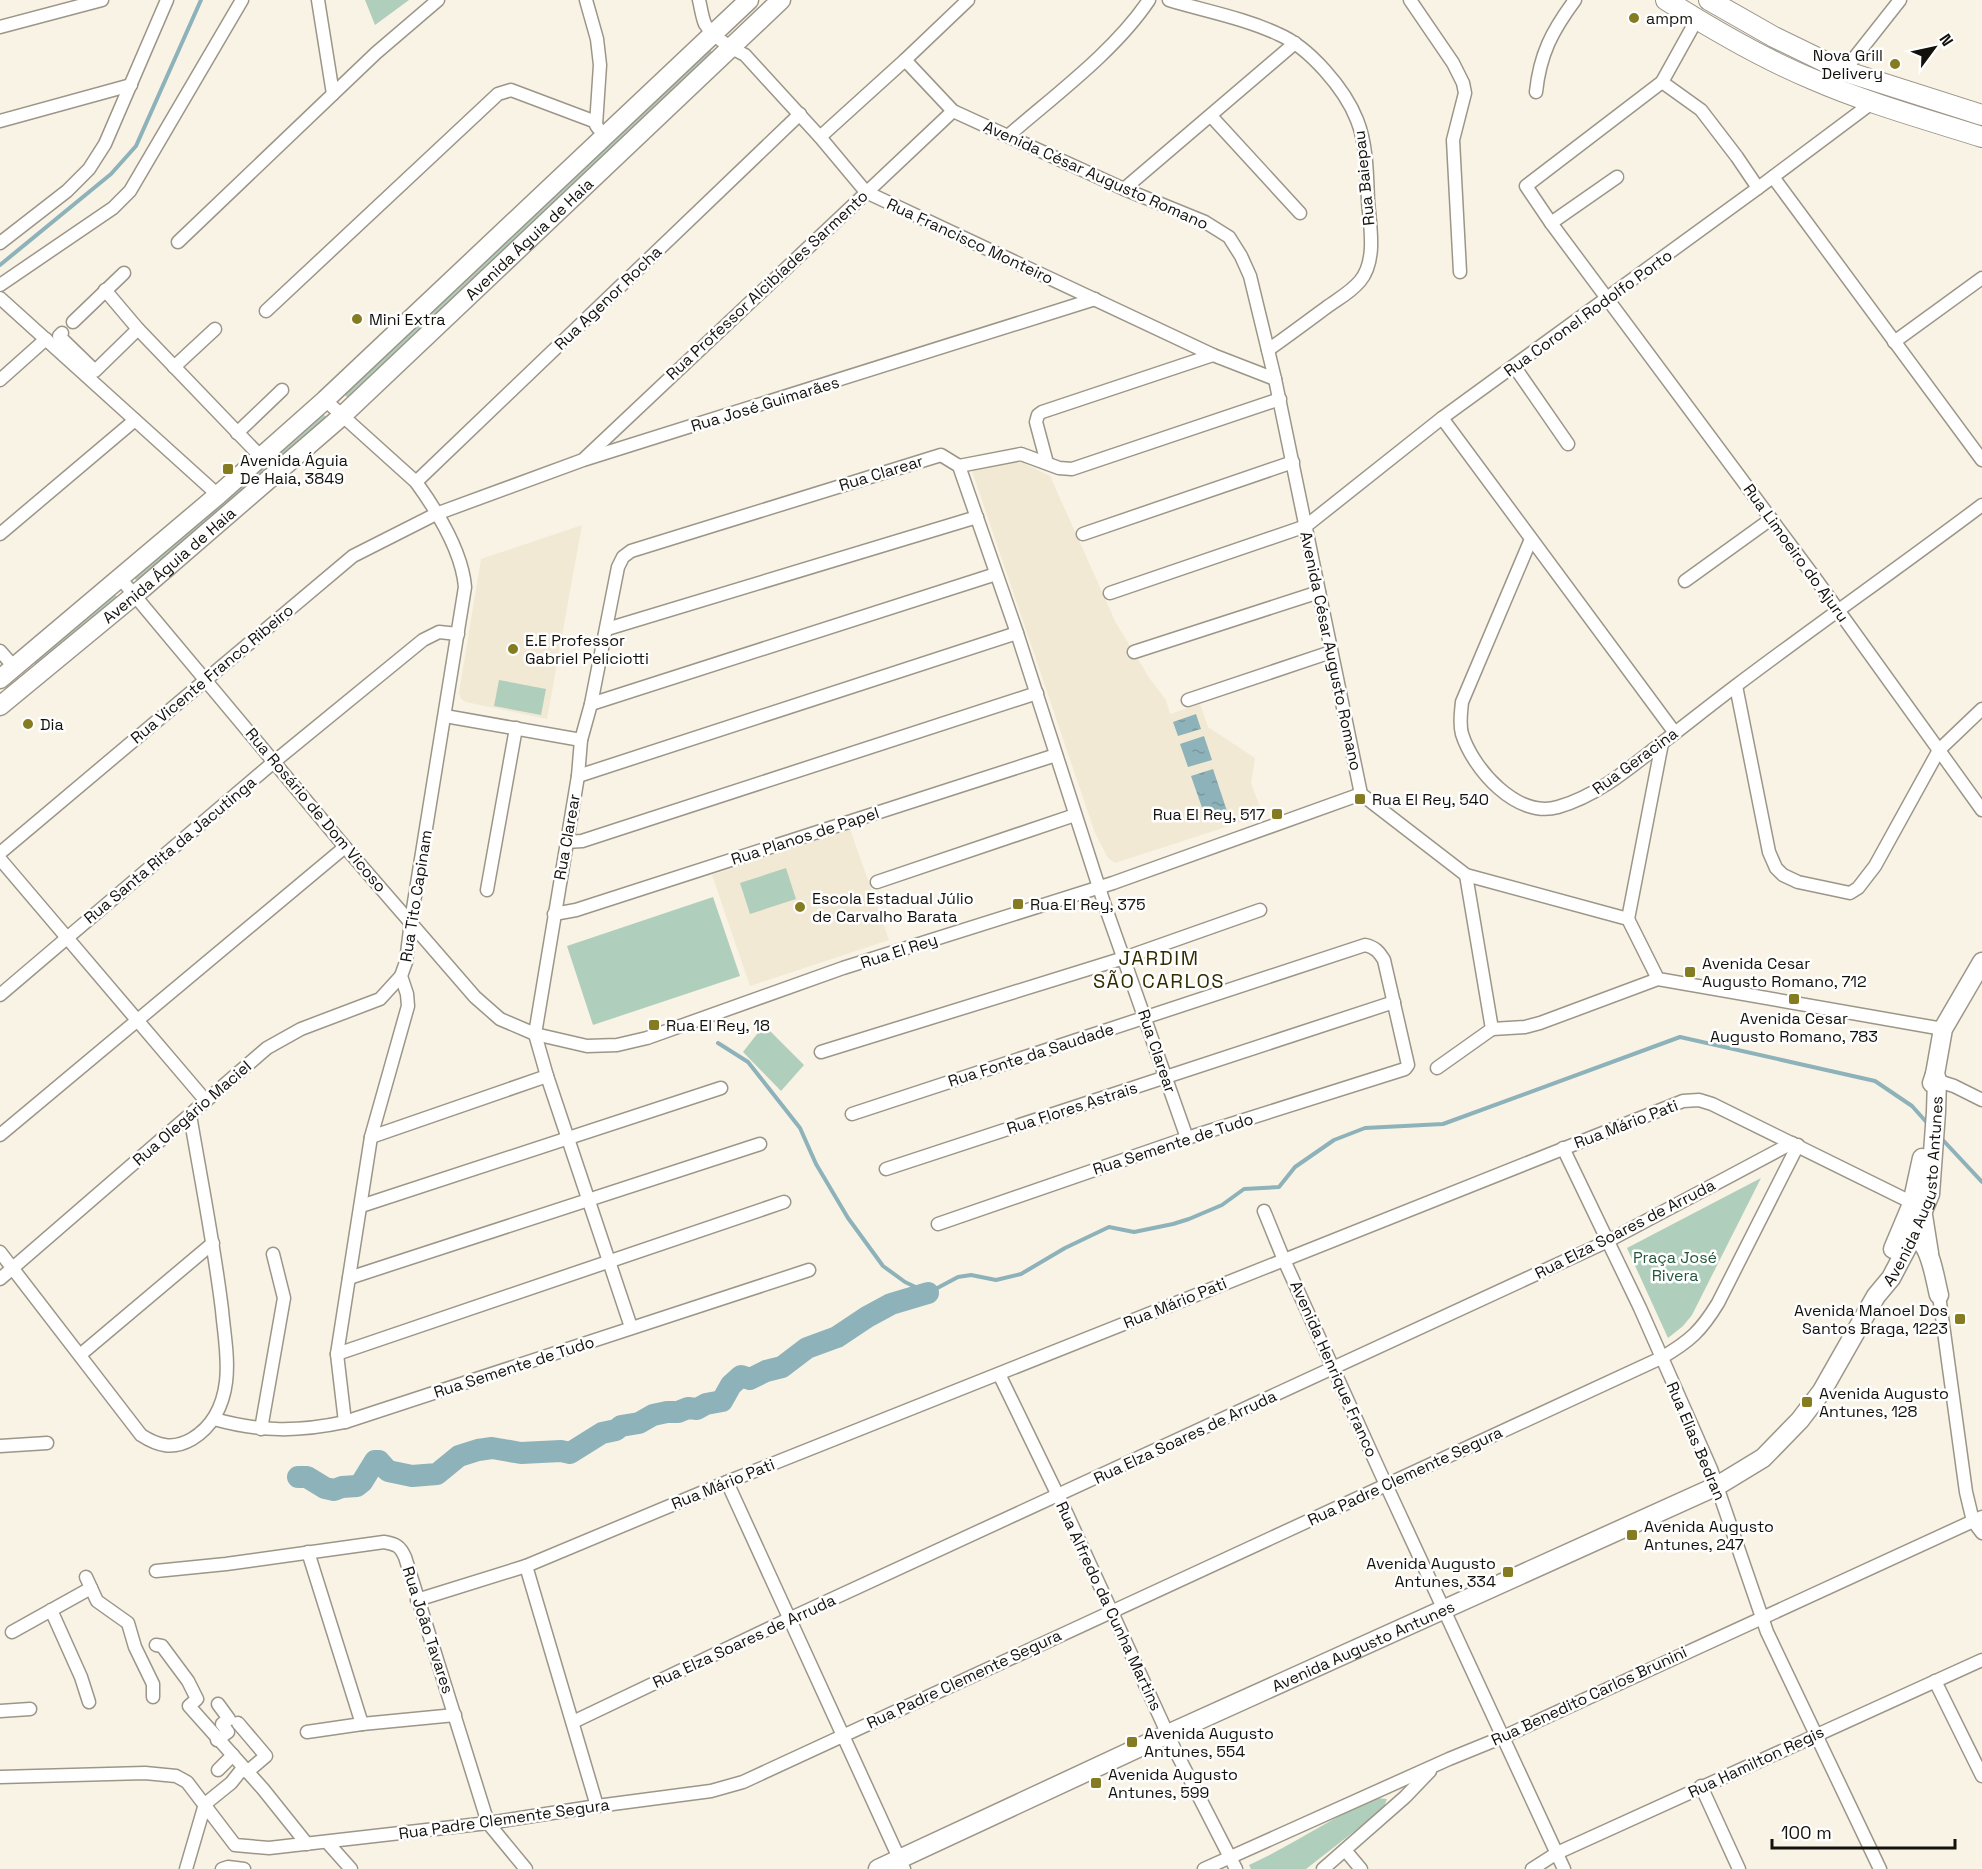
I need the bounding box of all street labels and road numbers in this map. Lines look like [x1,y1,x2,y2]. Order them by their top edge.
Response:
street label: Avenida César Augusto Romano [980,116,1212,234]
street label: Rua Baiepau [1349,129,1379,227]
street label: Avenida Águia de Haia [460,173,597,305]
street label: Rua Professor Alcibíades Sarmento [662,186,872,384]
street label: Rua Francisco Monteiro [883,193,1057,289]
street label: Rua Agenor Rocha [550,241,666,355]
street label: Rua Coronel Rodolfo Porto [1500,245,1676,381]
street label: Rua José Guimarães [688,371,842,437]
street label: Rua Clarear [836,450,926,496]
street label: Rua Limoeiro do Ajuru [1739,480,1853,626]
street label: Avenida Águia de Haia [98,502,240,628]
street label: Avenida César Augusto Romano [1295,529,1367,773]
street label: Rua Vicente Franco Ribeiro [126,600,298,748]
street label: Rua Rosário de Dom Vicoso [241,723,391,897]
street label: Rua Geracina [1588,723,1682,799]
street label: Rua Santa Rita da Jacutinga [79,772,261,928]
street label: Rua Clarear [549,792,585,882]
street label: Rua Planos de Papel [728,802,882,870]
street label: Rua Tito Capinam [395,828,437,964]
street label: Rua El Rey [858,929,940,973]
street label: Rua Clarear [1133,1006,1181,1096]
street label: Rua Fonte da Saudade [945,1018,1117,1092]
street label: Rua Olegário Maciel [128,1056,256,1170]
street label: Rua Flores Astrais [1004,1077,1140,1139]
street label: Rua Mário Pati [1571,1095,1681,1153]
street label: Avenida Augusto Antunes [1878,1096,1947,1290]
street label: Rua Semente de Tudo [1090,1108,1256,1180]
street label: Rua Elza Soares de Arruda [1531,1174,1719,1284]
street label: Rua Mário Pati [1120,1273,1230,1333]
street label: Avenida Henrique Franco [1286,1277,1382,1461]
street label: Rua Semente de Tudo [431,1331,597,1403]
street label: Rua Elias Bedran [1662,1379,1730,1503]
street label: Rua Elza Soares de Arruda [1090,1385,1280,1489]
street label: Rua Padre Clemente Segura [1304,1422,1506,1530]
street label: Rua Mário Pati [668,1454,778,1514]
street label: Rua Alfredo da Cunha Martins [1051,1498,1167,1714]
street label: Rua João Tavares [398,1564,458,1696]
street label: Rua Elza Soares de Arruda [649,1589,839,1693]
street label: Avenida Augusto Antunes [1268,1595,1458,1696]
street label: Rua Padre Clemente Segura [863,1625,1065,1733]
street label: Rua Benedito Carlos Brunini [1488,1641,1690,1751]
street label: Rua Hamilton Regis [1685,1721,1827,1803]
street label: Rua Padre Clemente Segura [397,1794,611,1844]

